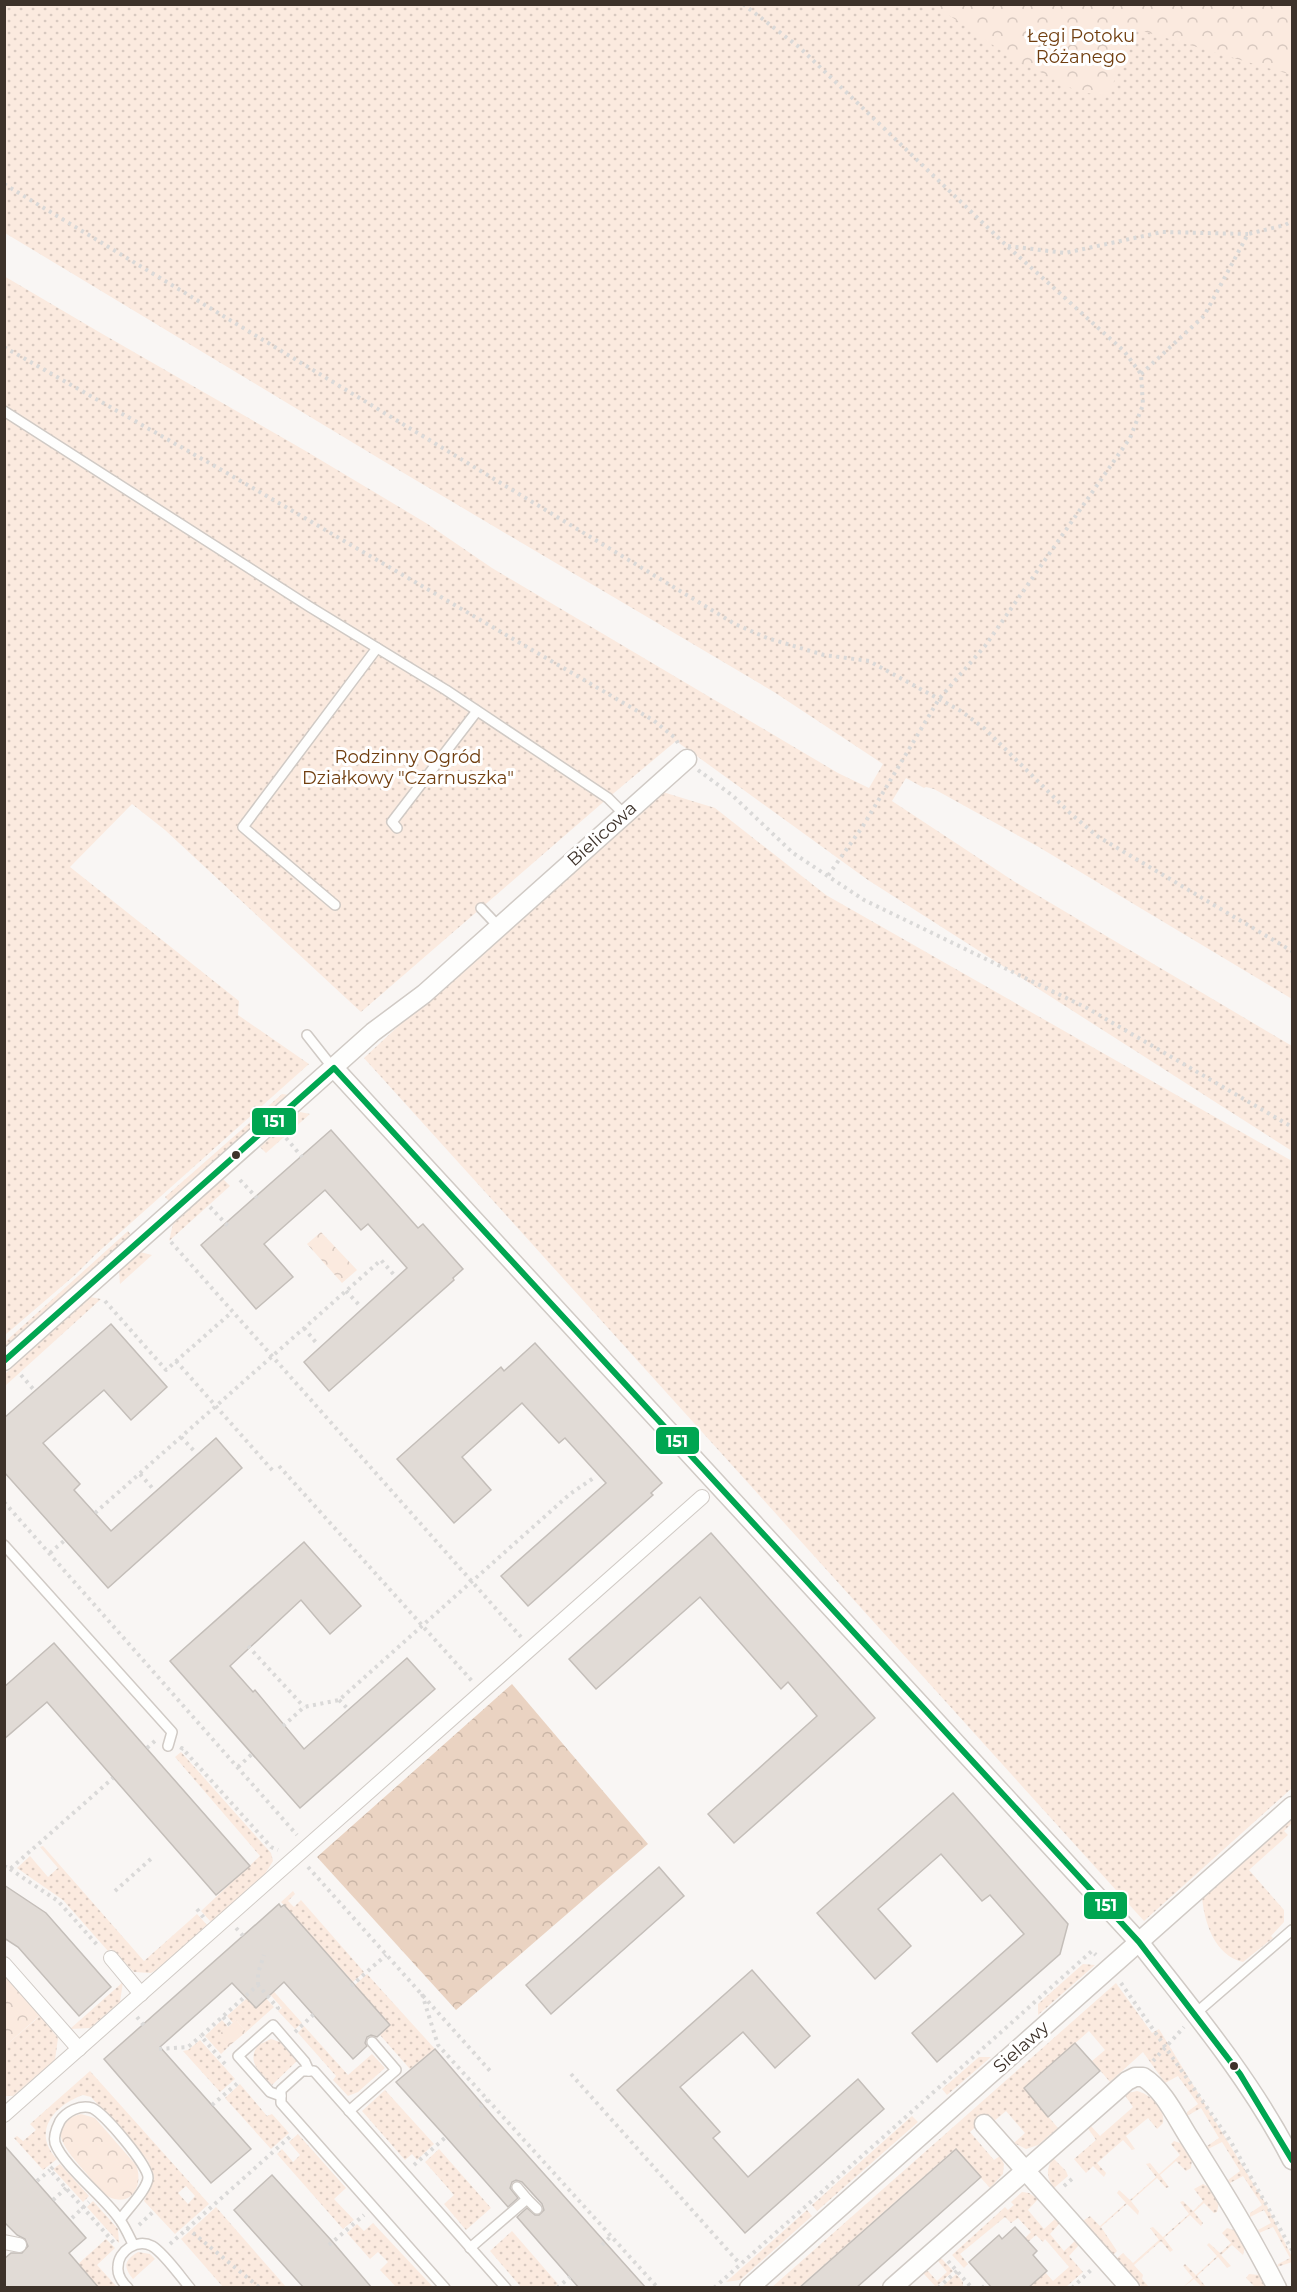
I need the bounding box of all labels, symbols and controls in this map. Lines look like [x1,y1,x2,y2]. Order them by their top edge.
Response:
park label: Łęgi Potoku Różanego [1027,25,1135,68]
park label: Rodzinny Ogród Działkowy "Czarnuszka" [302,746,514,789]
street label: Bielicowa [563,797,641,871]
line badge: 151 [251,1107,297,1136]
text: 151 [263,1112,285,1131]
unlabelled marker [230,1149,242,1161]
line badge: 151 [655,1426,700,1455]
text: 151 [666,1432,688,1451]
line badge: 151 [1083,1891,1128,1920]
text: 151 [1095,1896,1117,1915]
street label: Sielawy [989,2016,1054,2078]
unlabelled marker [1228,2060,1240,2072]

